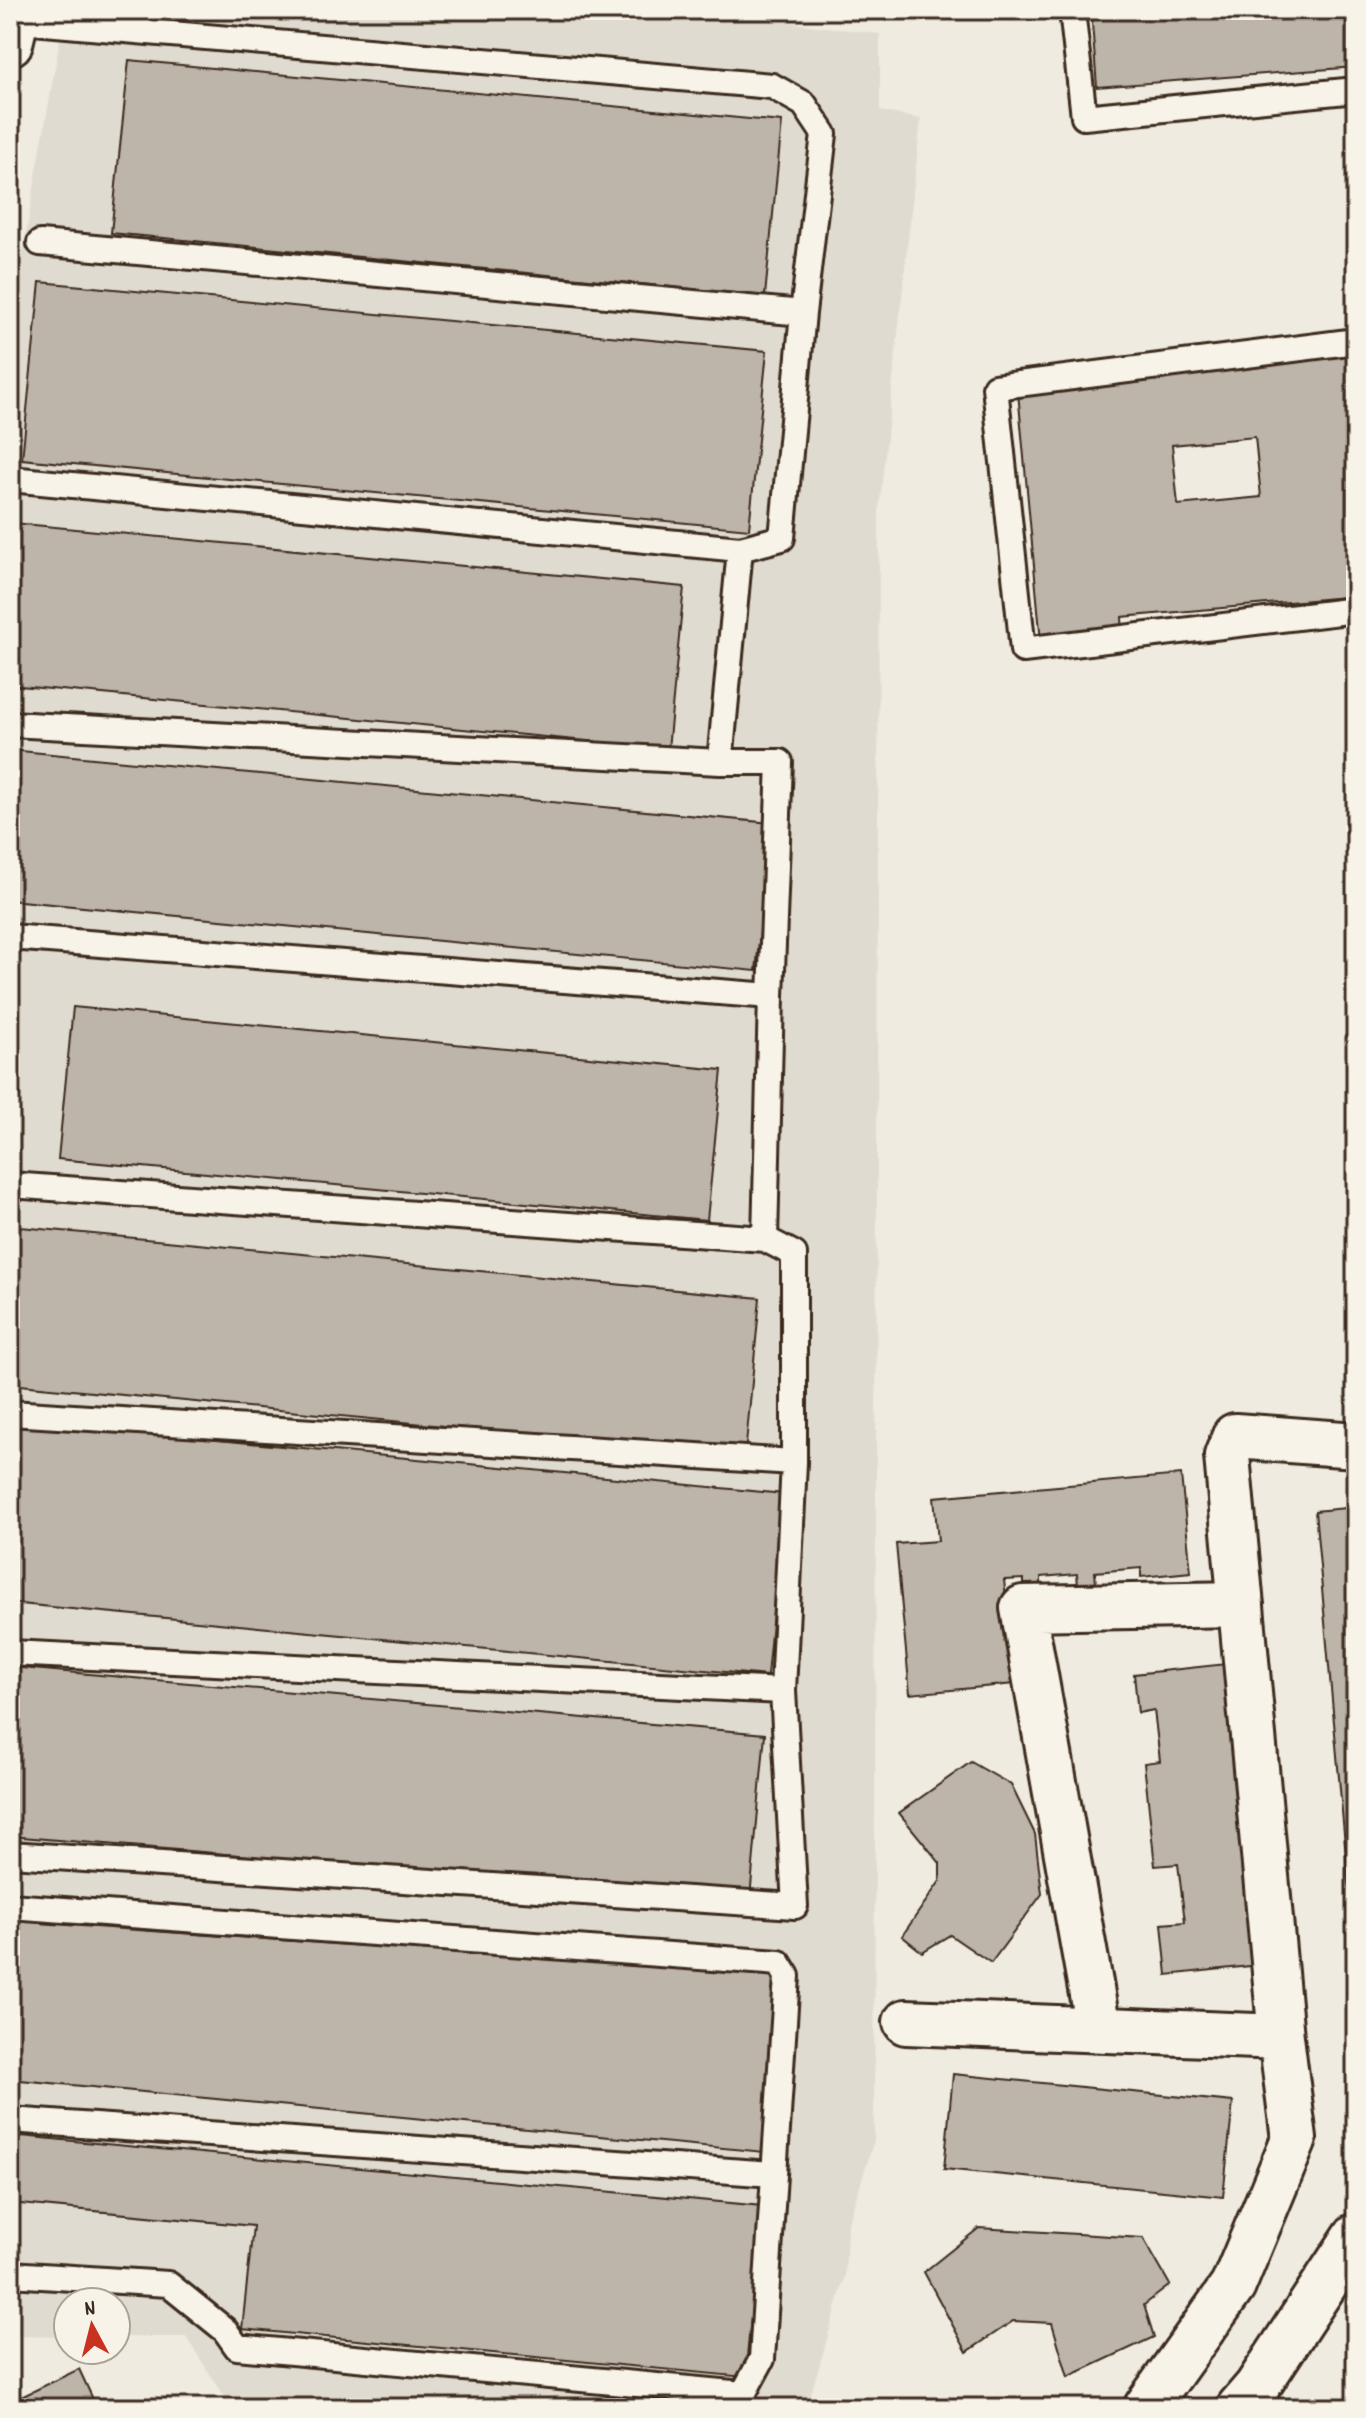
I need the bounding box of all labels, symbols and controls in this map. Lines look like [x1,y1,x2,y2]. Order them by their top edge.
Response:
north arrow [52,2286,132,2366]
text: N [83,2294,97,2326]

